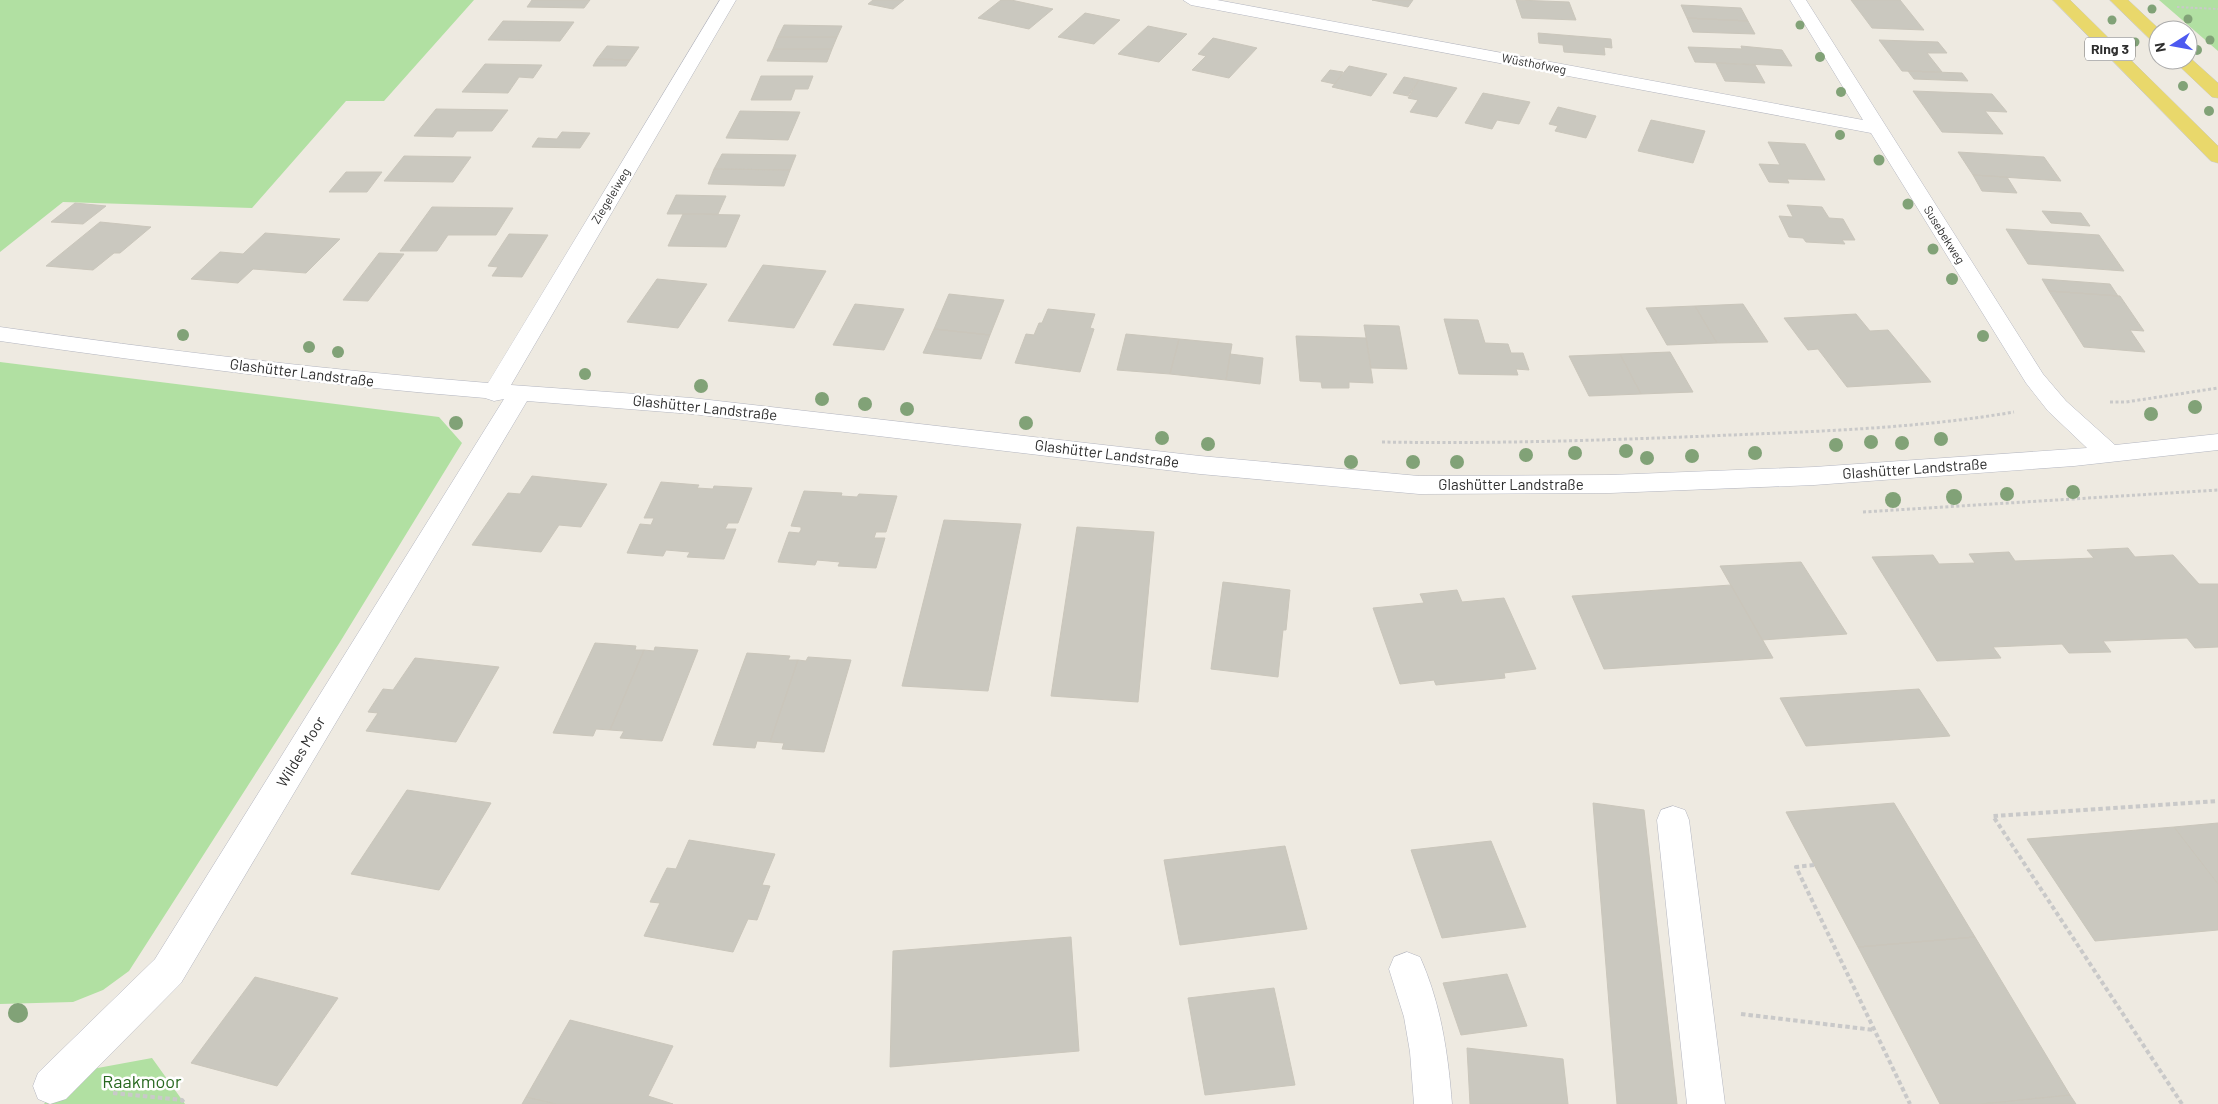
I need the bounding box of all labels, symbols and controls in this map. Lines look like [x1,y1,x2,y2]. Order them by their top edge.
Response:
north arrow [2148,20,2198,70]
road number: Ring 3 [2085,38,2135,61]
text: N [2151,41,2169,54]
street label: Wüsthofweg [1501,50,1568,76]
street label: Ziegeleiweg [588,165,632,226]
street label: Susebekweg [1921,203,1968,266]
street label: Glashütter Landstraße [229,354,375,390]
street label: Glashütter Landstraße [632,390,778,424]
street label: Glashütter Landstraße [1034,435,1180,471]
street label: Glashütter Landstraße [1842,454,1988,482]
street label: Glashütter Landstraße [1438,475,1584,493]
street label: Wildes Moor [272,712,329,790]
park label: Raakmoor [102,1070,182,1092]

